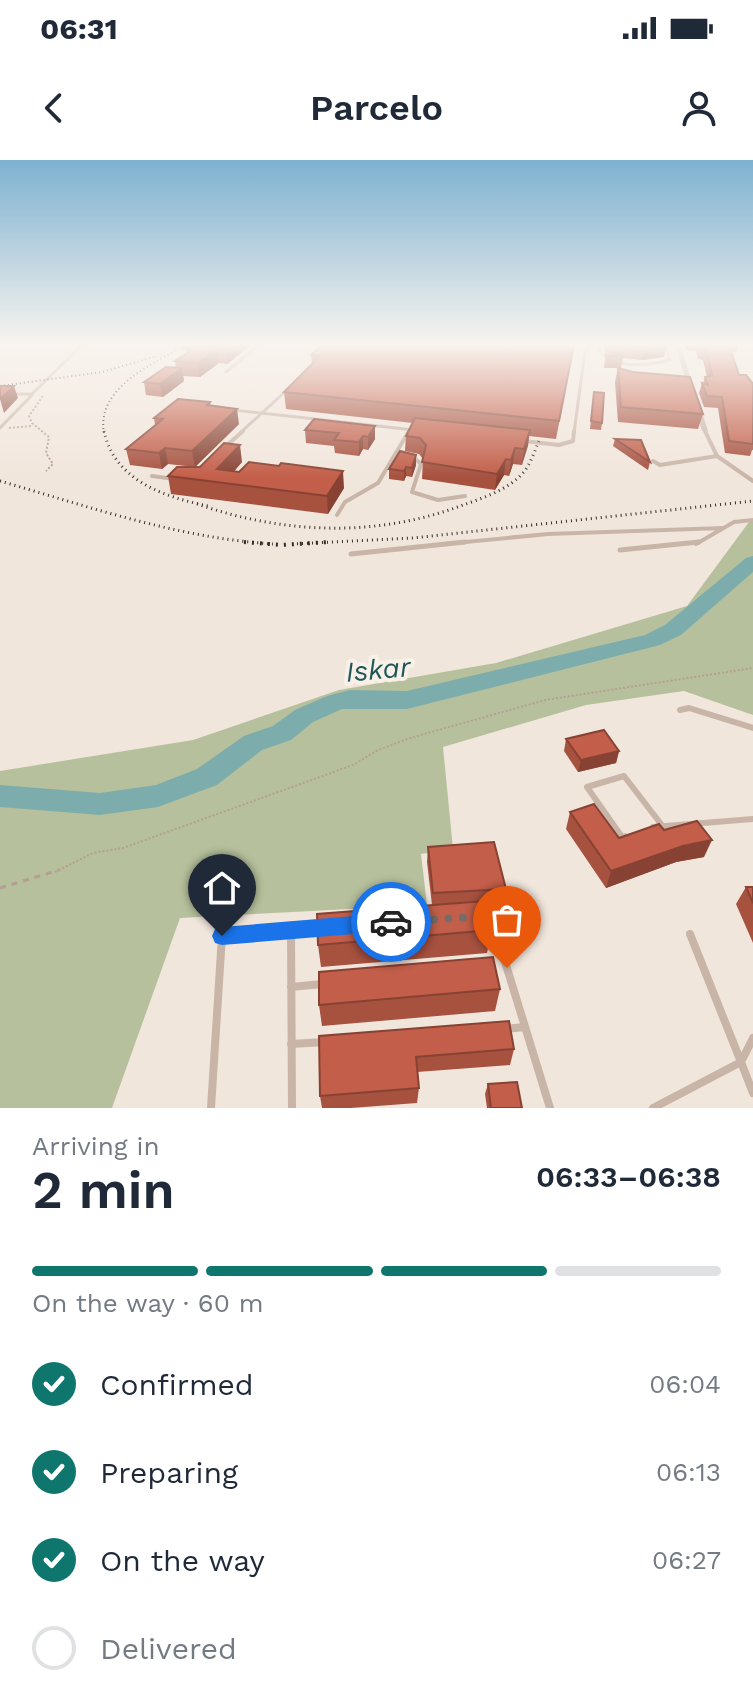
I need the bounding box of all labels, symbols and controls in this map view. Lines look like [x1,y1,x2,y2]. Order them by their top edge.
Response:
text: 06:31 [40,11,118,46]
icon: back [32,86,76,130]
icon: person [677,86,721,130]
text: Parcelo [310,87,443,129]
water label: Iskar [344,650,413,689]
pin [188,854,256,936]
icon: home [200,866,244,910]
courier [351,882,431,962]
pin [473,886,541,968]
icon: bag [485,898,529,942]
icon: car [369,900,413,944]
text: Arriving in [32,1131,160,1161]
text: 06:33–06:38 [536,1159,721,1194]
text: 2 min [32,1160,175,1221]
text: On the way · 60 m [32,1288,263,1318]
icon: check [32,1362,76,1406]
text: Confirmed [100,1367,254,1402]
text: 06:04 [649,1369,721,1399]
icon: check [32,1450,76,1494]
text: Preparing [100,1455,238,1490]
text: 06:13 [656,1457,721,1487]
icon: check [32,1538,76,1582]
text: On the way [100,1543,265,1578]
text: 06:27 [652,1545,721,1575]
text: Delivered [100,1631,237,1666]

